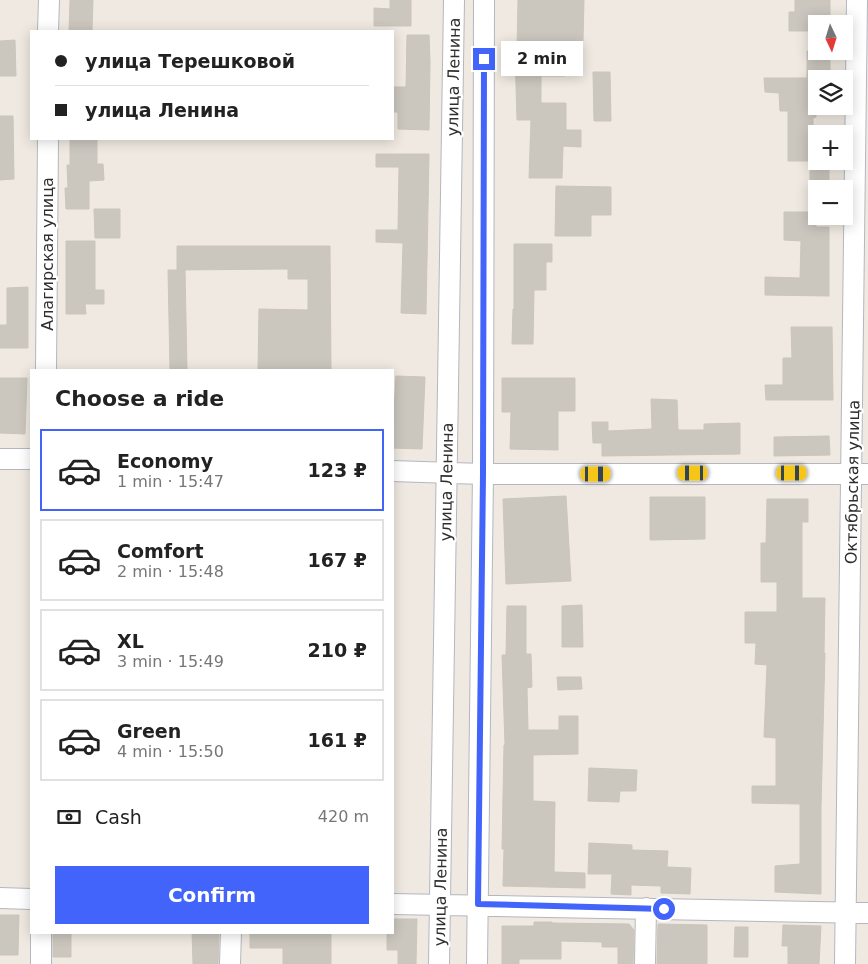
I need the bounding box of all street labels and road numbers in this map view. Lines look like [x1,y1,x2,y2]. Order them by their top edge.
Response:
street label: улица Ленина [443,17,464,137]
street label: Алагирская улица [38,177,57,331]
street label: Октябрьская улица [842,400,863,564]
street label: улица Ленина [436,422,457,542]
street label: улица Ленина [430,827,451,947]

